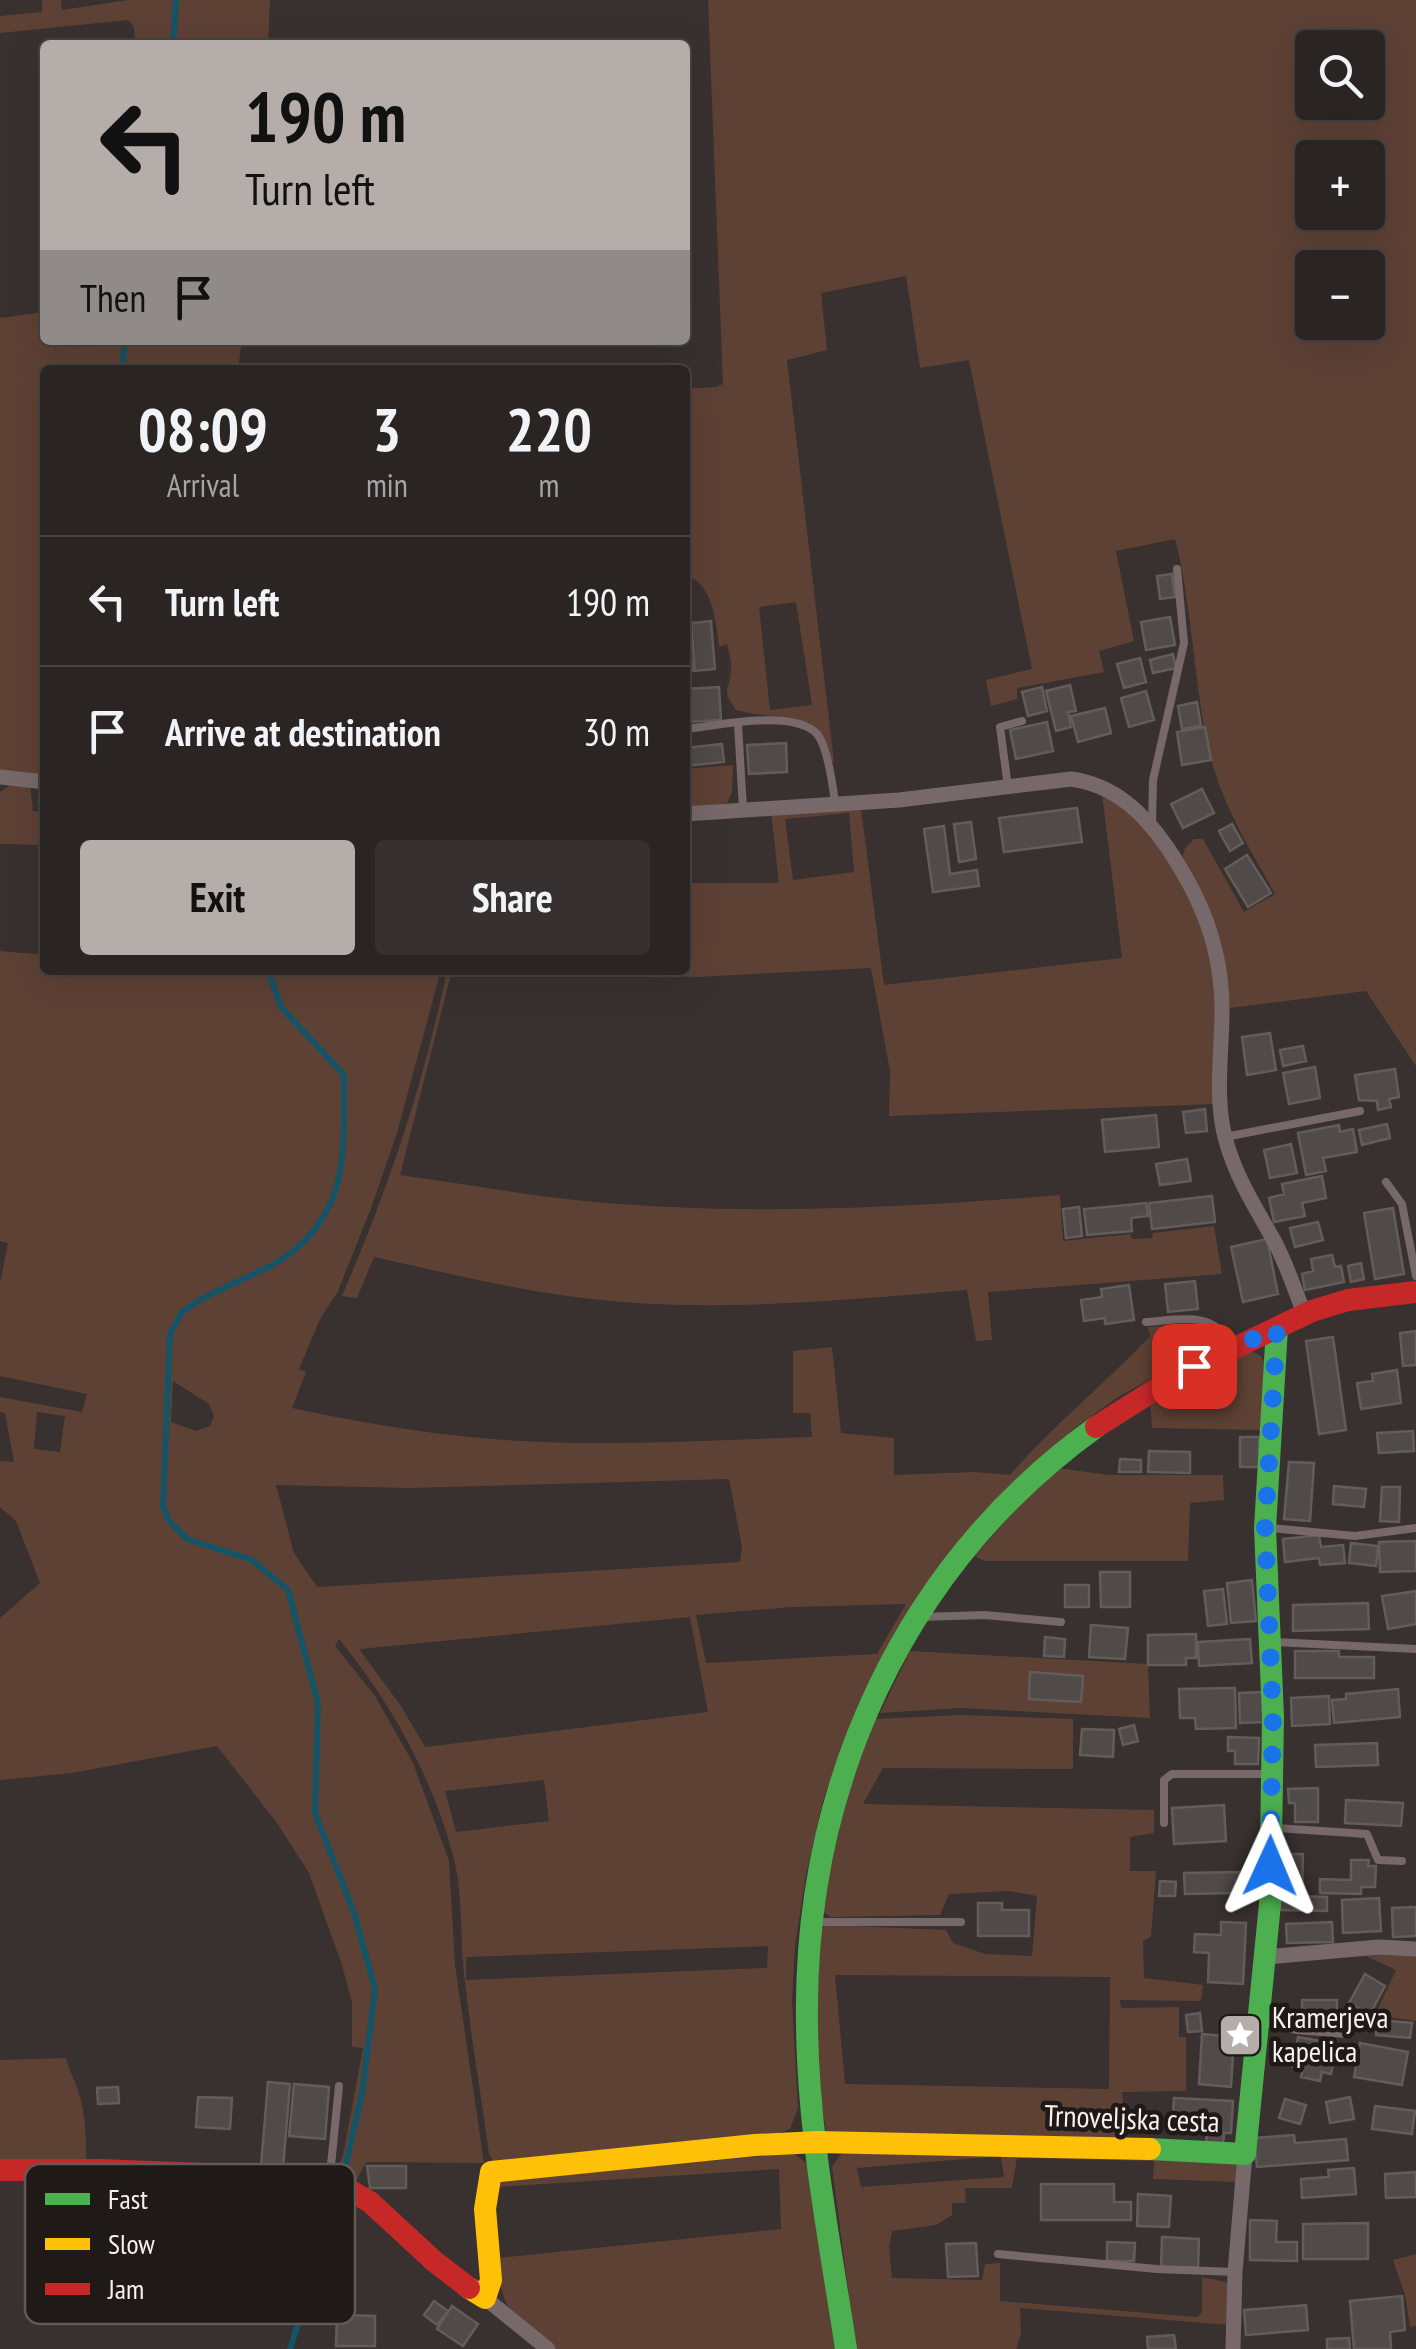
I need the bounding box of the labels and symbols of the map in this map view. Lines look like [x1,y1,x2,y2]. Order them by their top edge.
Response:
pin [1152,1324,1237,1409]
position arrow [1218,1814,1322,1918]
place label: Kramerjeva kapelica [1272,1997,1389,2070]
place icon: Kramerjeva kapelica [1217,2012,1263,2058]
street label: Trnoveljska cesta [1044,2095,1220,2140]
legend [25,2164,355,2324]
text: Fast [108,2180,148,2217]
text: Slow [108,2225,155,2262]
text: Jam [107,2270,144,2307]

